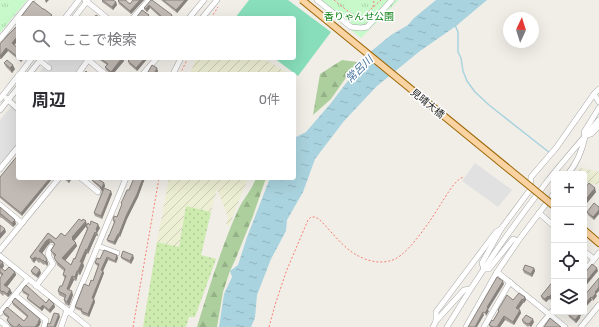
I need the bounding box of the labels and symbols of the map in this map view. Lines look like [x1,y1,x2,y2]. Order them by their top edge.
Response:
park label: 香りゃんせ公園 [324,11,394,23]
north arrow [503,12,539,48]
water label: 常呂川 [343,52,376,86]
street label: 見晴大橋 [408,87,447,121]

